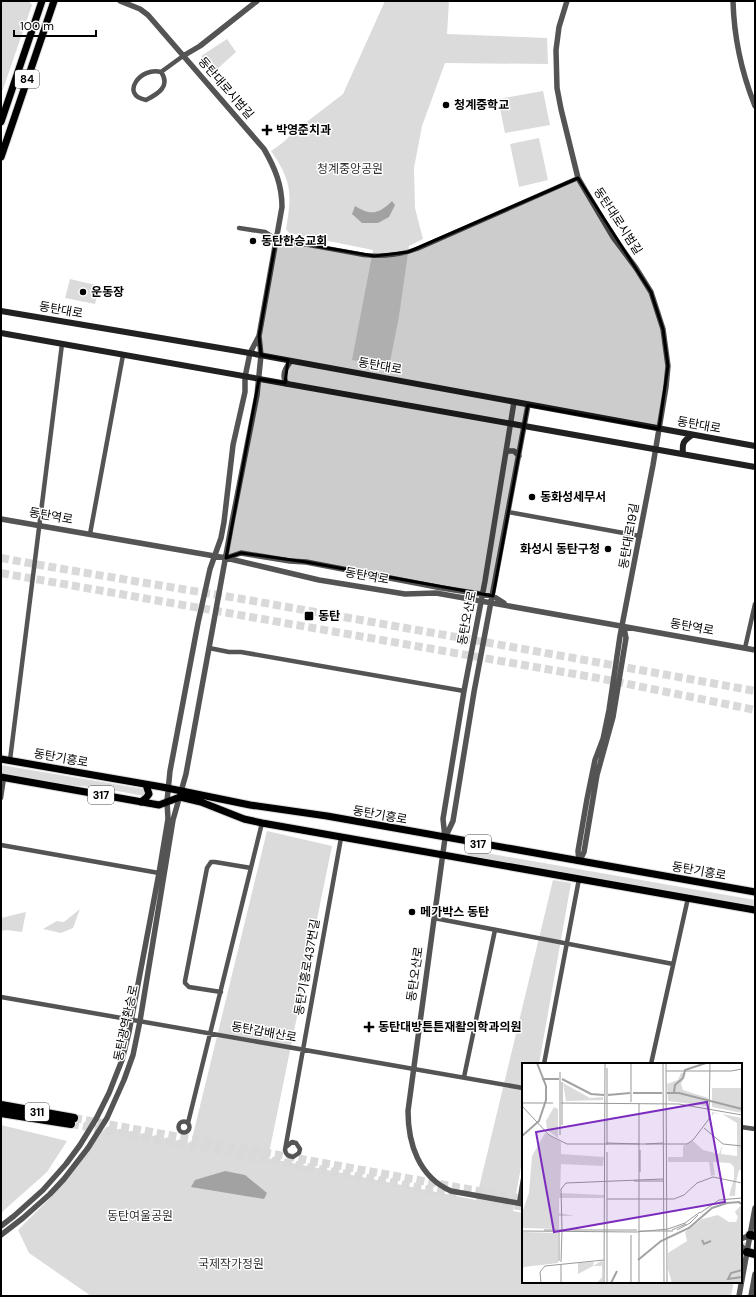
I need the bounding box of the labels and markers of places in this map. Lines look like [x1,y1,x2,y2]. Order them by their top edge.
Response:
place label: 청계중학교 [454,97,509,113]
marker: 청계중학교 [441,100,451,110]
place label: 박영준치과 [276,122,331,138]
marker: 박영준치과 [261,124,273,136]
place label: 동탄한승교회 [261,233,327,249]
marker: 동탄한승교회 [248,236,258,246]
place label: 운동장 [91,284,124,300]
marker: 운동장 [78,287,88,297]
place label: 동화성세무서 [540,489,606,505]
marker: 동화성세무서 [527,492,537,502]
place label: 화성시 동탄구청 [520,541,600,557]
marker: 화성시 동탄구청 [603,544,613,554]
place label: 동탄 [318,608,340,624]
marker: 동탄 [303,610,315,622]
place label: 메가박스 동탄 [420,904,489,920]
marker: 메가박스 동탄 [407,907,417,917]
place label: 동탄대방튼튼재활의학과의원 [378,1019,522,1035]
marker: 동탄대방튼튼재활의학과의원 [363,1021,375,1033]

